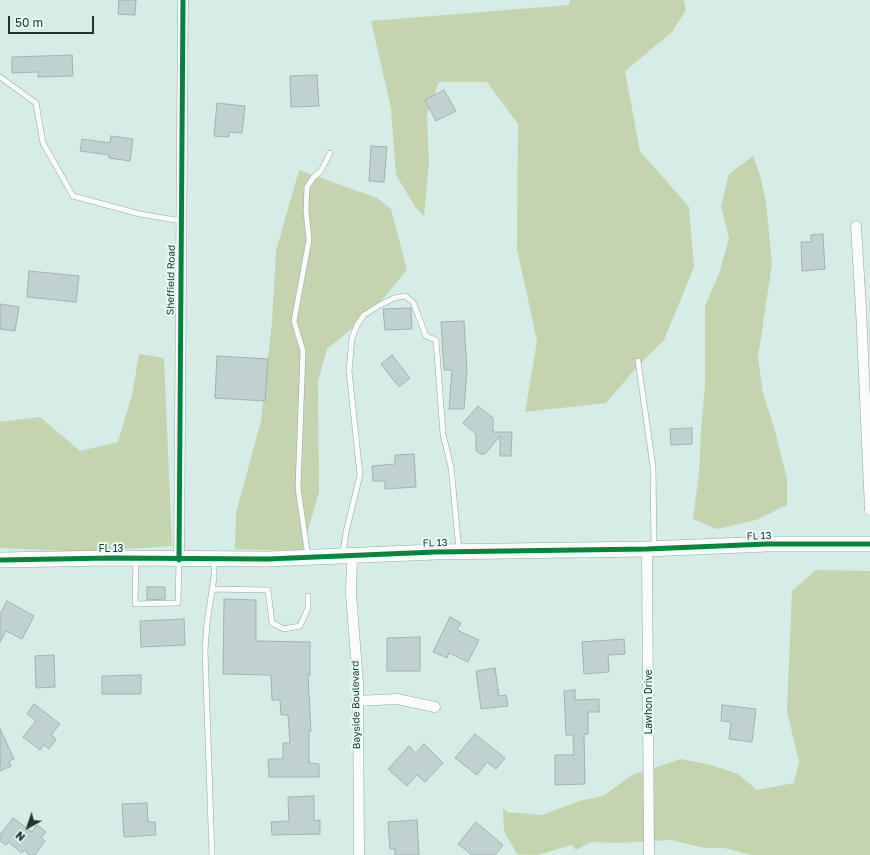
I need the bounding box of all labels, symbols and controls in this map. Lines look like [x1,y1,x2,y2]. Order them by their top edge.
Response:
scale bar [10,8,96,34]
text: 50 m [15,15,43,30]
street label: Sheffield Road [164,245,178,315]
street label: FL 13 [746,530,772,542]
street label: FL 13 [422,537,448,549]
street label: FL 13 [99,543,123,555]
street label: Bayside Boulevard [349,661,363,749]
street label: Lawhon Drive [643,669,655,735]
north arrow [8,807,48,847]
text: N [13,829,27,844]

